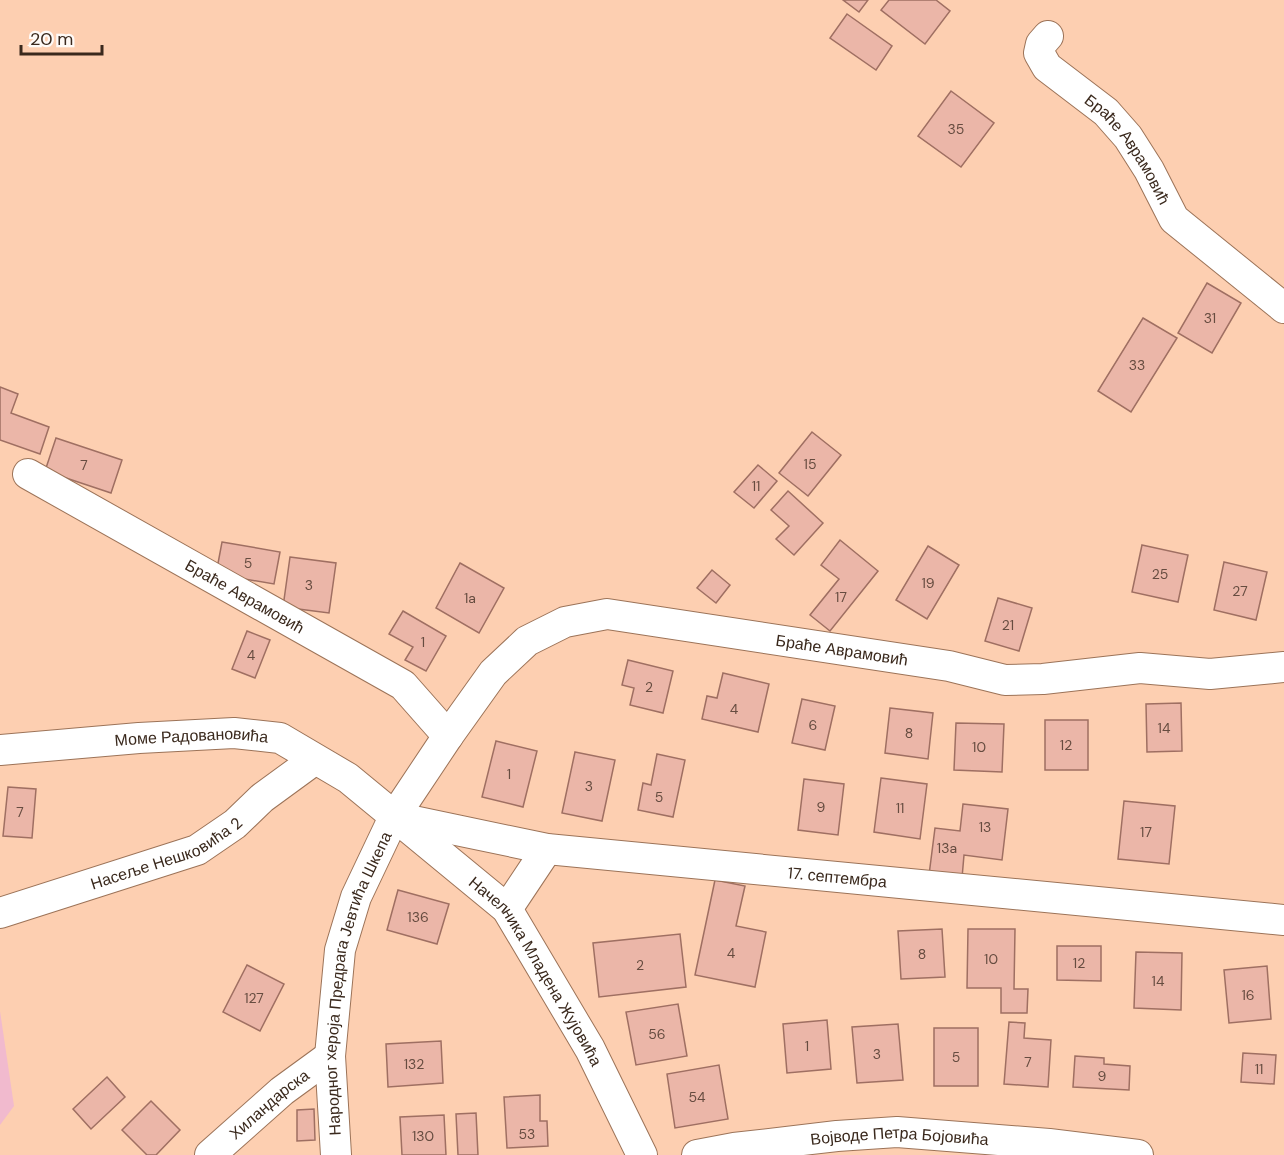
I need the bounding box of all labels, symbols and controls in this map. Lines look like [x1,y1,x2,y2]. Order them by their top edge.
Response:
scale bar [21,18,102,56]
text: 20 m [30,27,73,51]
street label: Браће Аврамовић [1080,90,1175,208]
house number: 35 [948,120,964,138]
house number: 31 [1204,309,1216,327]
house number: 33 [1129,356,1145,374]
house number: 15 [804,455,816,473]
house number: 7 [80,456,88,474]
house number: 11 [752,477,760,495]
house number: 5 [244,554,252,572]
street label: Браће Аврамовић [181,555,308,638]
house number: 25 [1152,565,1168,583]
house number: 19 [921,574,935,592]
house number: 3 [305,576,313,594]
house number: 27 [1232,582,1248,600]
house number: 17 [835,588,847,606]
house number: 1a [464,589,476,607]
house number: 21 [1002,616,1014,634]
street label: Браће Аврамовић [774,630,910,671]
house number: 1 [421,633,425,651]
house number: 4 [247,646,256,664]
house number: 2 [645,678,653,696]
house number: 4 [730,700,739,718]
house number: 6 [809,716,817,734]
house number: 14 [1158,719,1171,737]
street label: Моме Радовановића [114,723,269,751]
house number: 8 [905,724,913,742]
house number: 12 [1060,736,1072,754]
house number: 10 [972,738,986,756]
house number: 1 [507,765,511,783]
house number: 3 [585,777,593,795]
house number: 5 [655,788,663,806]
house number: 9 [817,798,826,816]
house number: 11 [896,799,904,817]
house number: 7 [16,803,24,821]
street label: Насеље Нешковића 2 [88,813,247,894]
house number: 13 [979,818,991,836]
house number: 17 [1140,823,1152,841]
street label: Народног хероја Предрага Јевтића Шкепа [320,828,397,1136]
house number: 13a [937,839,957,857]
street label: 17. септембра [787,862,888,893]
street label: Начелника Младена Жујовића [464,872,607,1070]
house number: 136 [407,908,429,926]
house number: 4 [727,944,736,962]
house number: 8 [918,945,926,963]
house number: 10 [984,950,998,968]
house number: 12 [1073,954,1085,972]
house number: 2 [636,956,644,974]
house number: 14 [1152,972,1165,990]
house number: 16 [1241,986,1255,1004]
house number: 127 [244,989,264,1007]
house number: 56 [648,1025,666,1043]
house number: 1 [805,1037,809,1055]
house number: 3 [873,1045,881,1063]
house number: 5 [952,1048,960,1066]
house number: 7 [1024,1053,1032,1071]
house number: 132 [404,1055,424,1073]
house number: 11 [1255,1060,1263,1078]
street label: Хиландарска [225,1065,313,1144]
house number: 9 [1098,1067,1107,1085]
house number: 54 [688,1088,706,1106]
street label: Војводе Петра Бојовића [809,1122,990,1150]
house number: 53 [519,1125,535,1143]
house number: 130 [412,1127,434,1145]

